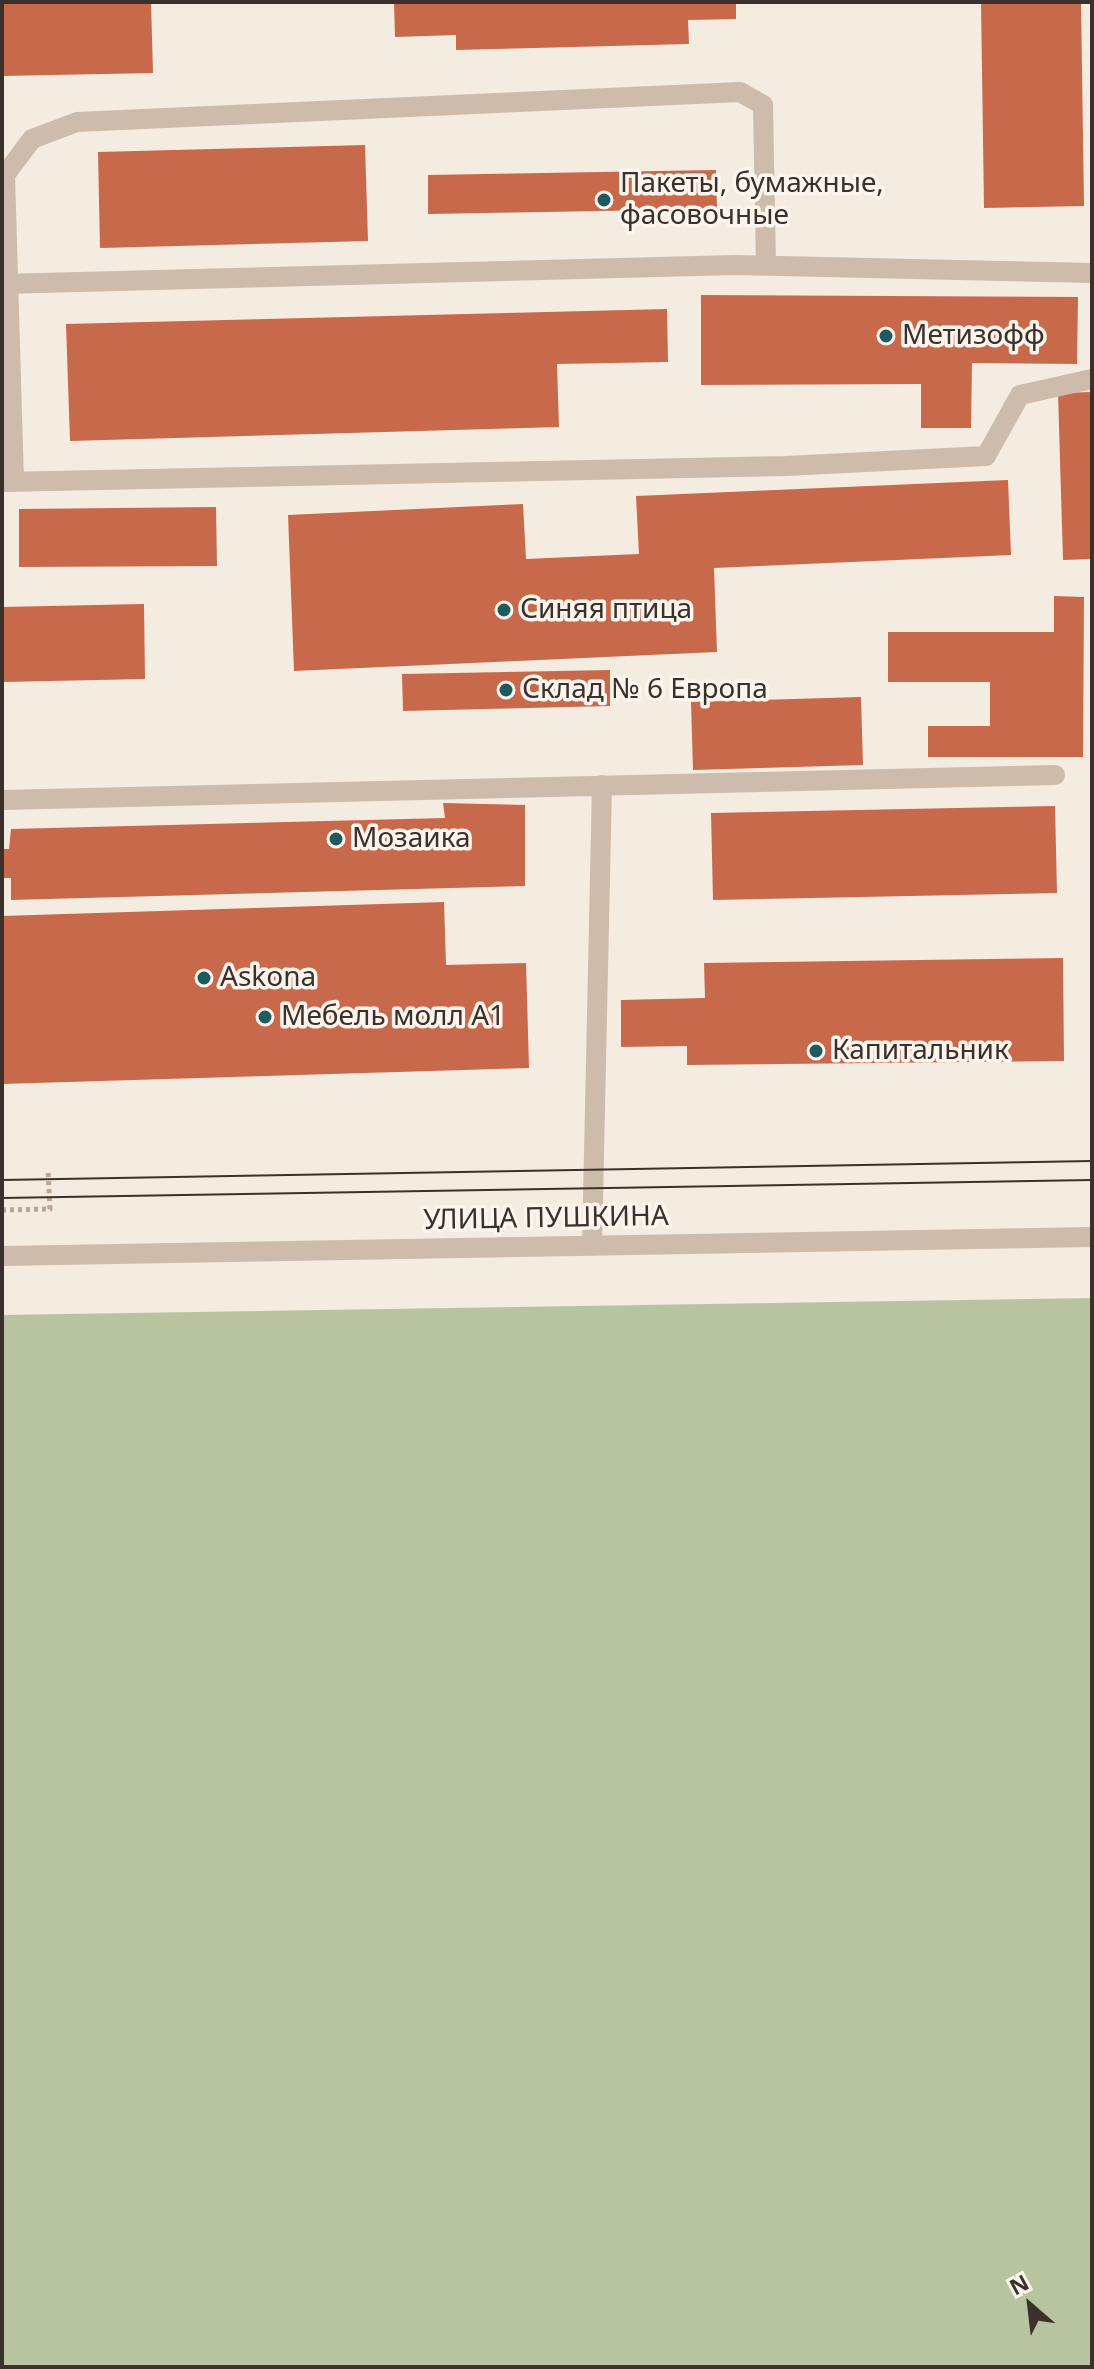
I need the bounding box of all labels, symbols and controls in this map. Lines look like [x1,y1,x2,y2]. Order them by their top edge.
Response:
place label: Пакеты, бумажные, фасовочные [620,167,884,233]
marker: Пакеты, бумажные, фасовочные [595,191,613,209]
place label: Метизофф [902,319,1045,353]
marker: Метизофф [877,327,895,345]
place label: Синяя птица [520,593,692,627]
marker: Синяя птица [495,601,513,619]
place label: Склад № 6 Европа [522,673,768,707]
marker: Склад № 6 Европа [497,681,515,699]
place label: Мозаика [352,822,471,856]
marker: Мозаика [327,830,345,848]
place label: Askona [220,961,316,995]
marker: Askona [195,969,213,987]
place label: Мебель молл А1 [281,1000,505,1034]
marker: Мебель молл А1 [256,1008,274,1026]
place label: Капитальник [832,1034,1009,1068]
marker: Капитальник [807,1042,825,1060]
street label: УЛИЦА ПУШКИНА [423,1200,669,1238]
north arrow [990,2265,1070,2345]
text: N [1004,2266,1034,2301]

